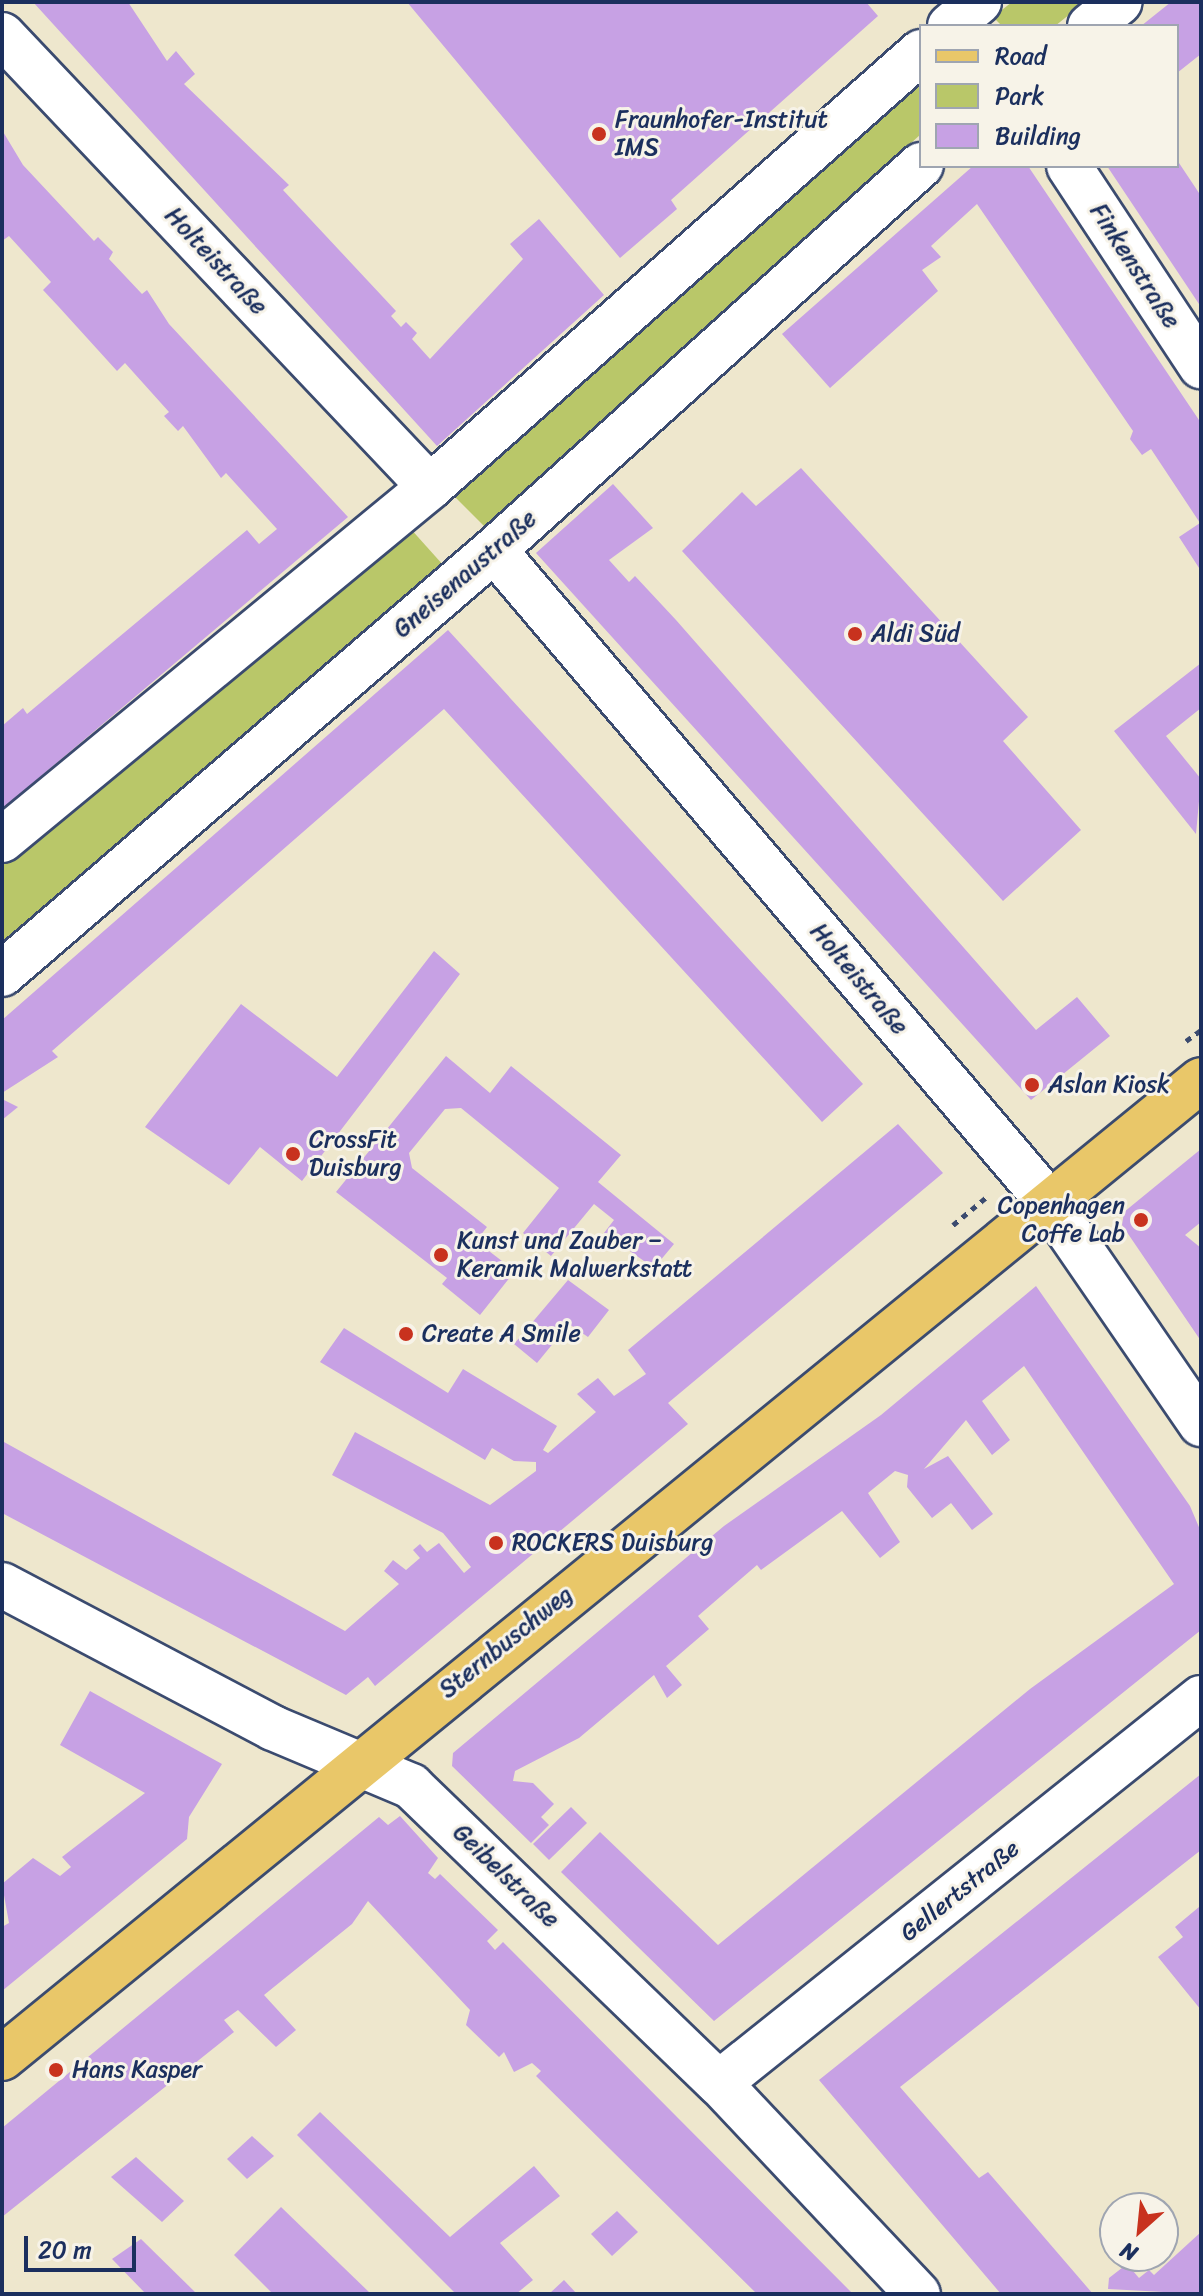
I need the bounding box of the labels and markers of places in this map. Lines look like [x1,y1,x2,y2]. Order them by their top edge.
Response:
place label: Fraunhofer-Institut IMS [615,106,828,162]
marker: Fraunhofer-Institut IMS [590,125,608,143]
place label: Aldi Süd [871,620,960,648]
marker: Aldi Süd [846,625,864,643]
place label: Aslan Kiosk [1048,1071,1170,1099]
marker: Aslan Kiosk [1023,1076,1041,1094]
place label: CrossFit Duisburg [309,1126,402,1182]
marker: CrossFit Duisburg [284,1145,302,1163]
place label: Copenhagen Coffe Lab [998,1192,1125,1248]
marker: Copenhagen Coffe Lab [1132,1211,1150,1229]
place label: Kunst und Zauber – Keramik Malwerkstatt [457,1227,692,1283]
marker: Kunst und Zauber – Keramik Malwerkstatt [432,1246,450,1264]
place label: Create A Smile [422,1320,581,1348]
marker: Create A Smile [397,1325,415,1343]
place label: ROCKERS Duisburg [512,1529,713,1557]
marker: ROCKERS Duisburg [487,1534,505,1552]
place label: Hans Kasper [72,2056,204,2084]
marker: Hans Kasper [47,2061,65,2079]

